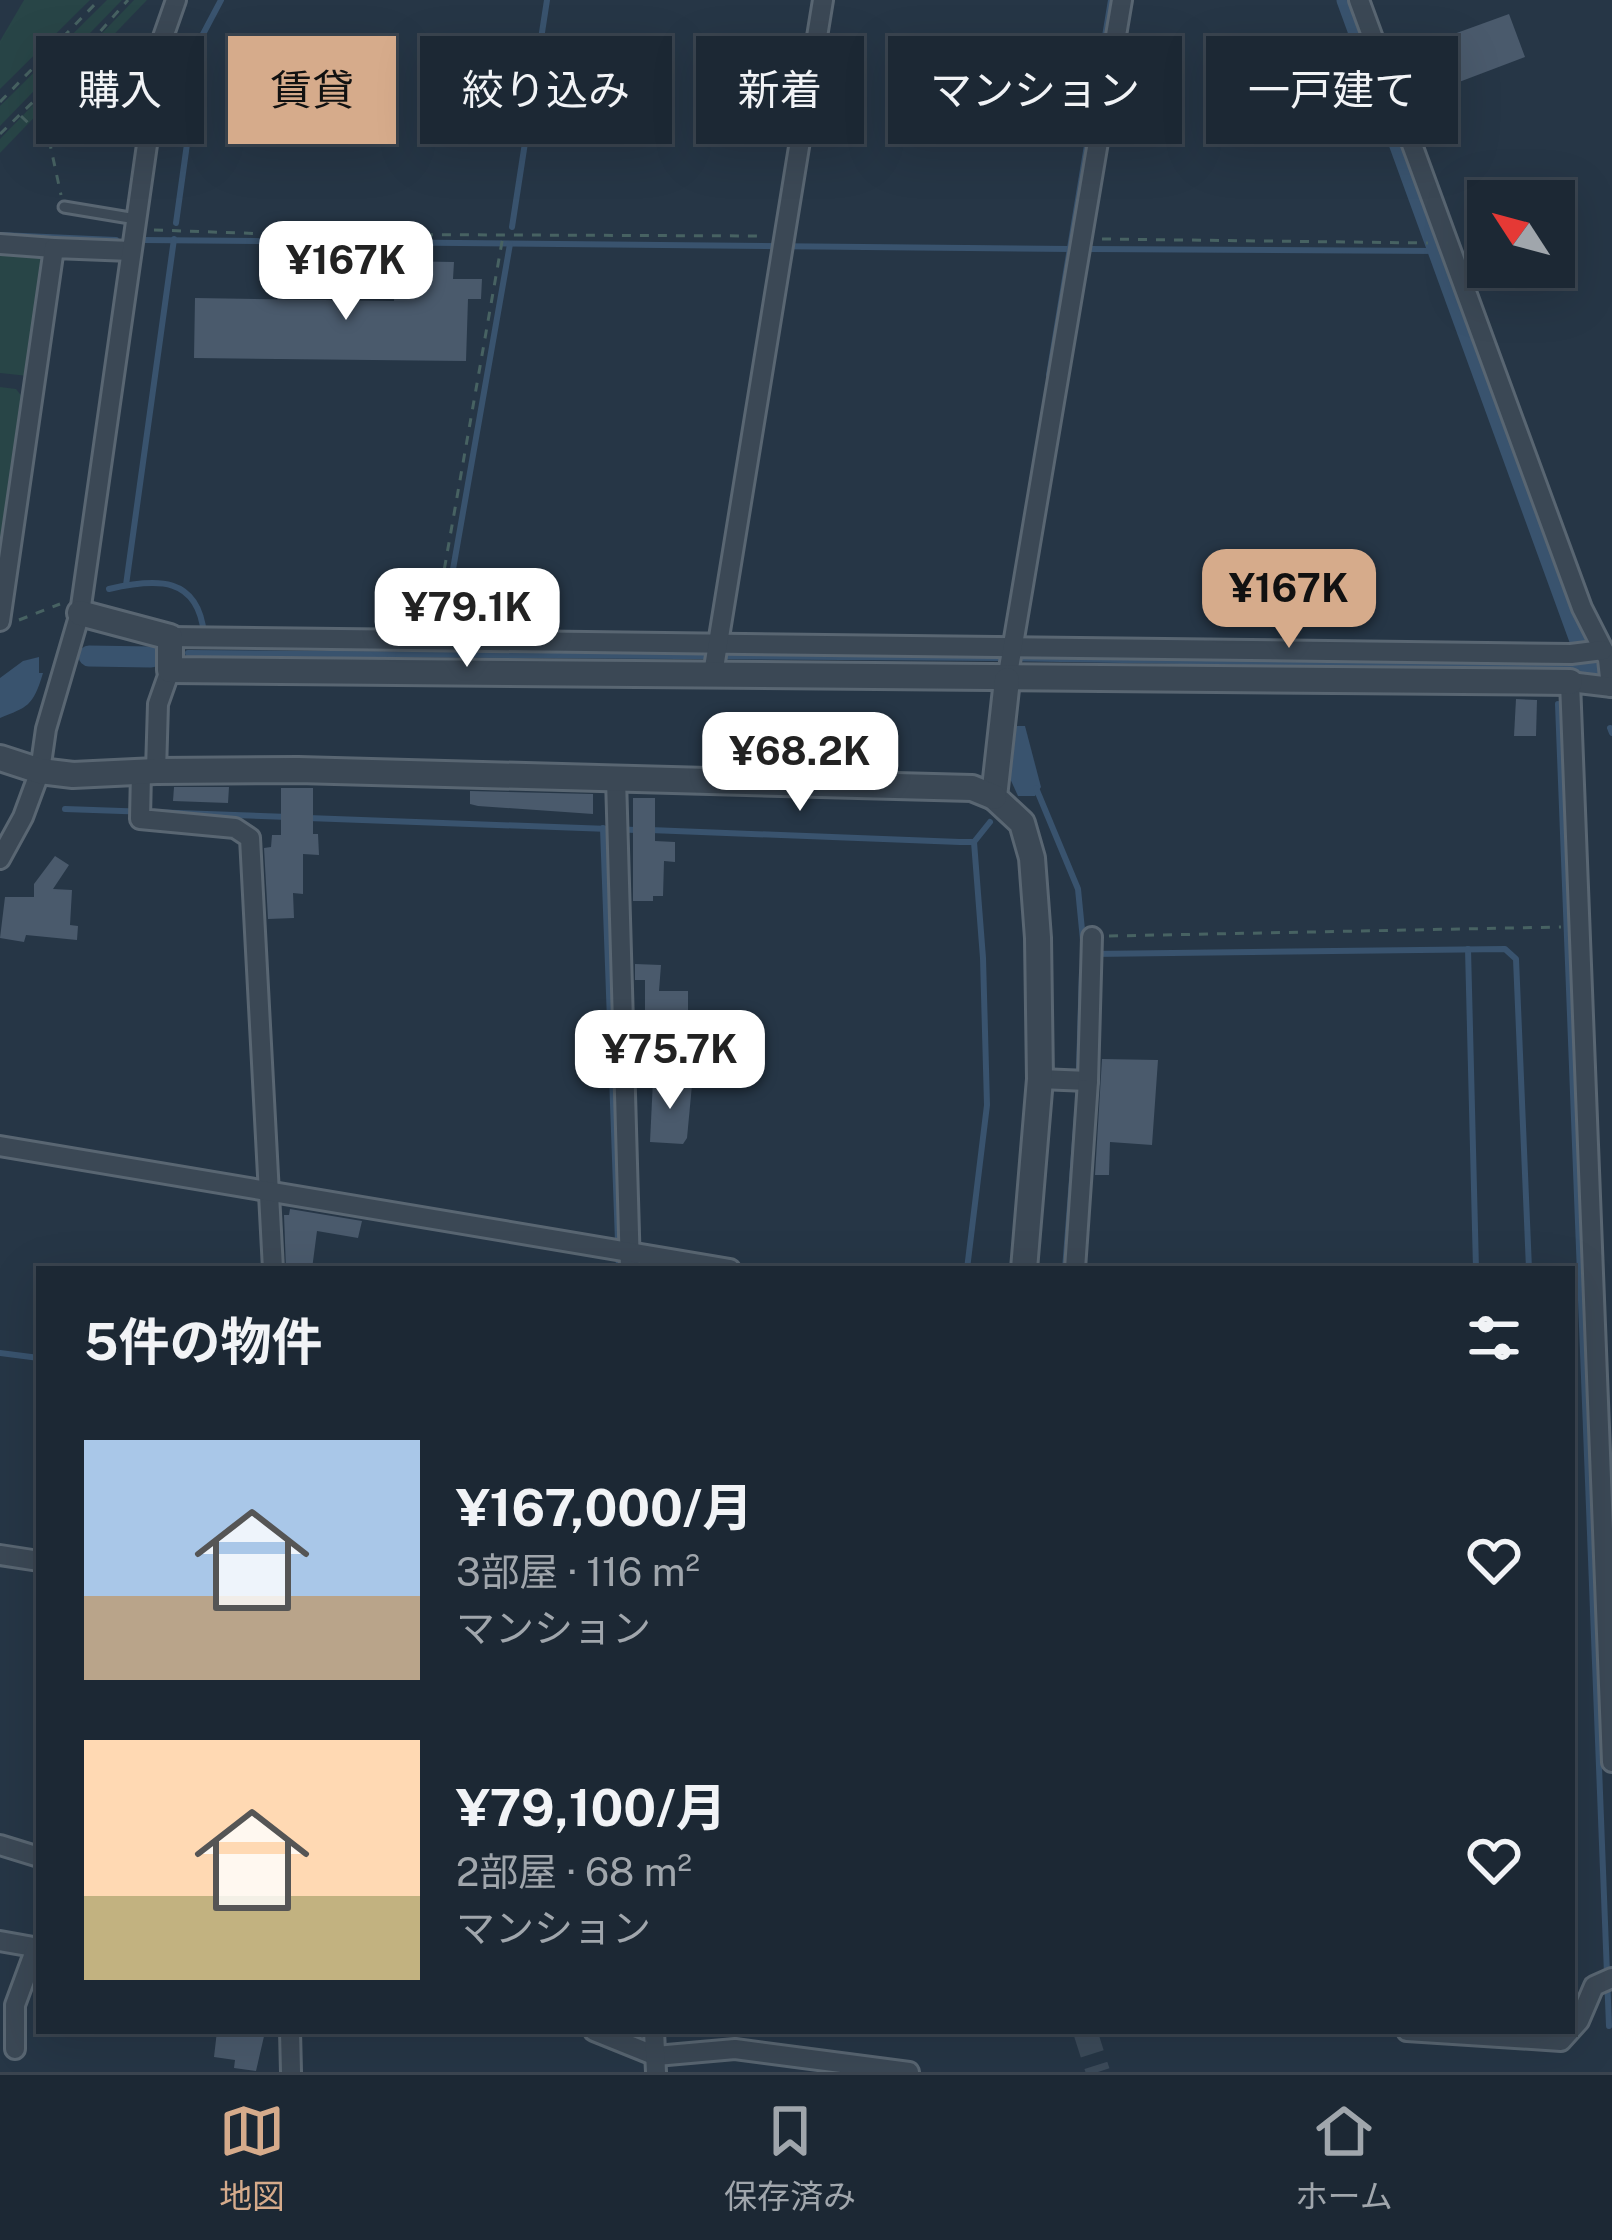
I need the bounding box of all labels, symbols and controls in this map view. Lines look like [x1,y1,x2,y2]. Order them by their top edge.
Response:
chip: 購入 [36,36,204,144]
chip: 賃貸 [228,36,396,144]
chip: 絞り込み [420,36,672,144]
chip: 新着 [696,36,864,144]
chip: マンション [888,36,1182,144]
chip: 一戸建て [1206,36,1458,144]
north arrow [1467,180,1575,288]
map controls [1467,180,1575,288]
pin: ¥167K [262,221,430,323]
text: ¥167K [286,237,406,283]
pin: ¥167K [1205,549,1373,651]
text: ¥167K [1229,565,1349,611]
pin: ¥79.1K [369,568,565,670]
text: ¥79.1K [402,584,532,630]
pin: ¥68.2K [702,712,898,814]
text: ¥68.2K [729,728,871,774]
pin: ¥75.7K [572,1010,768,1112]
text: ¥75.7K [602,1026,738,1072]
icon: filters [1461,1305,1527,1371]
text: 5件の物件 [84,1312,322,1371]
text: ¥167,000/月 [456,1478,753,1537]
icon: home [180,1488,324,1632]
icon: heart [1461,1527,1527,1593]
text: 3部屋 · 116 m² [456,1549,700,1595]
text: マンション [456,1605,651,1651]
text: ¥79,100/月 [456,1778,727,1837]
icon: home [180,1788,324,1932]
icon: heart [1461,1827,1527,1893]
text: 2部屋 · 68 m² [456,1849,692,1895]
text: マンション [456,1905,651,1951]
tab: 地図 [219,2098,285,2218]
tab: 保存済み [724,2098,856,2218]
tab: ホーム [1295,2098,1393,2218]

